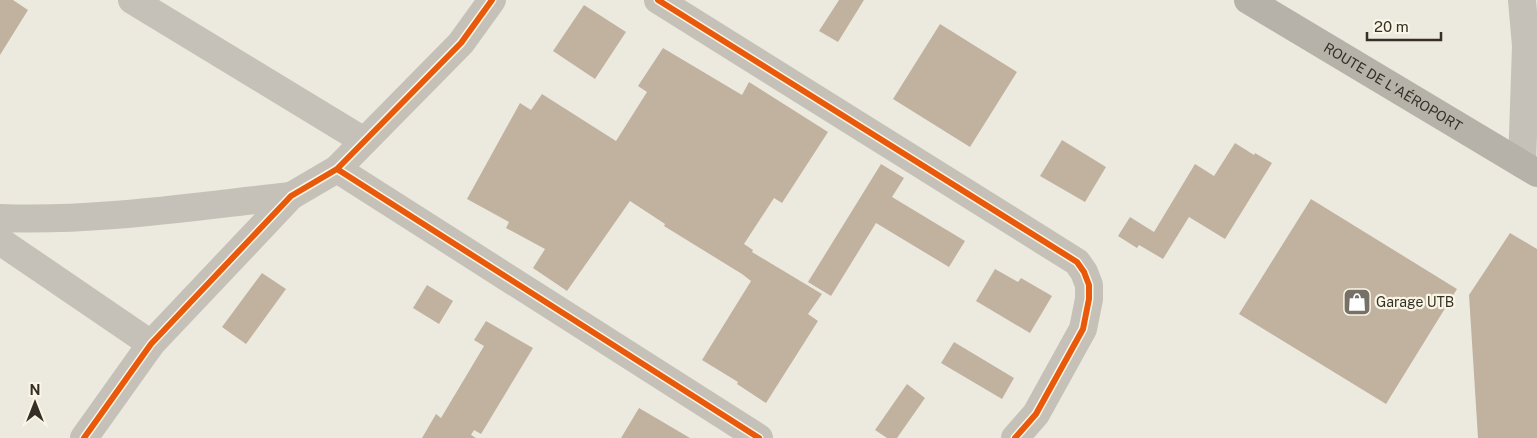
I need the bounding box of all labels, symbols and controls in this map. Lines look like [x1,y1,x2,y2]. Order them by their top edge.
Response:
scale bar [1367,10,1441,42]
text: 20 m [1374,18,1409,35]
street label: ROUTE DE L'AÉROPORT [1321,39,1465,134]
shop icon: Garage UTB [1342,287,1372,317]
place label: Garage UTB [1376,294,1454,310]
north arrow [10,378,60,428]
text: N [30,382,40,398]

